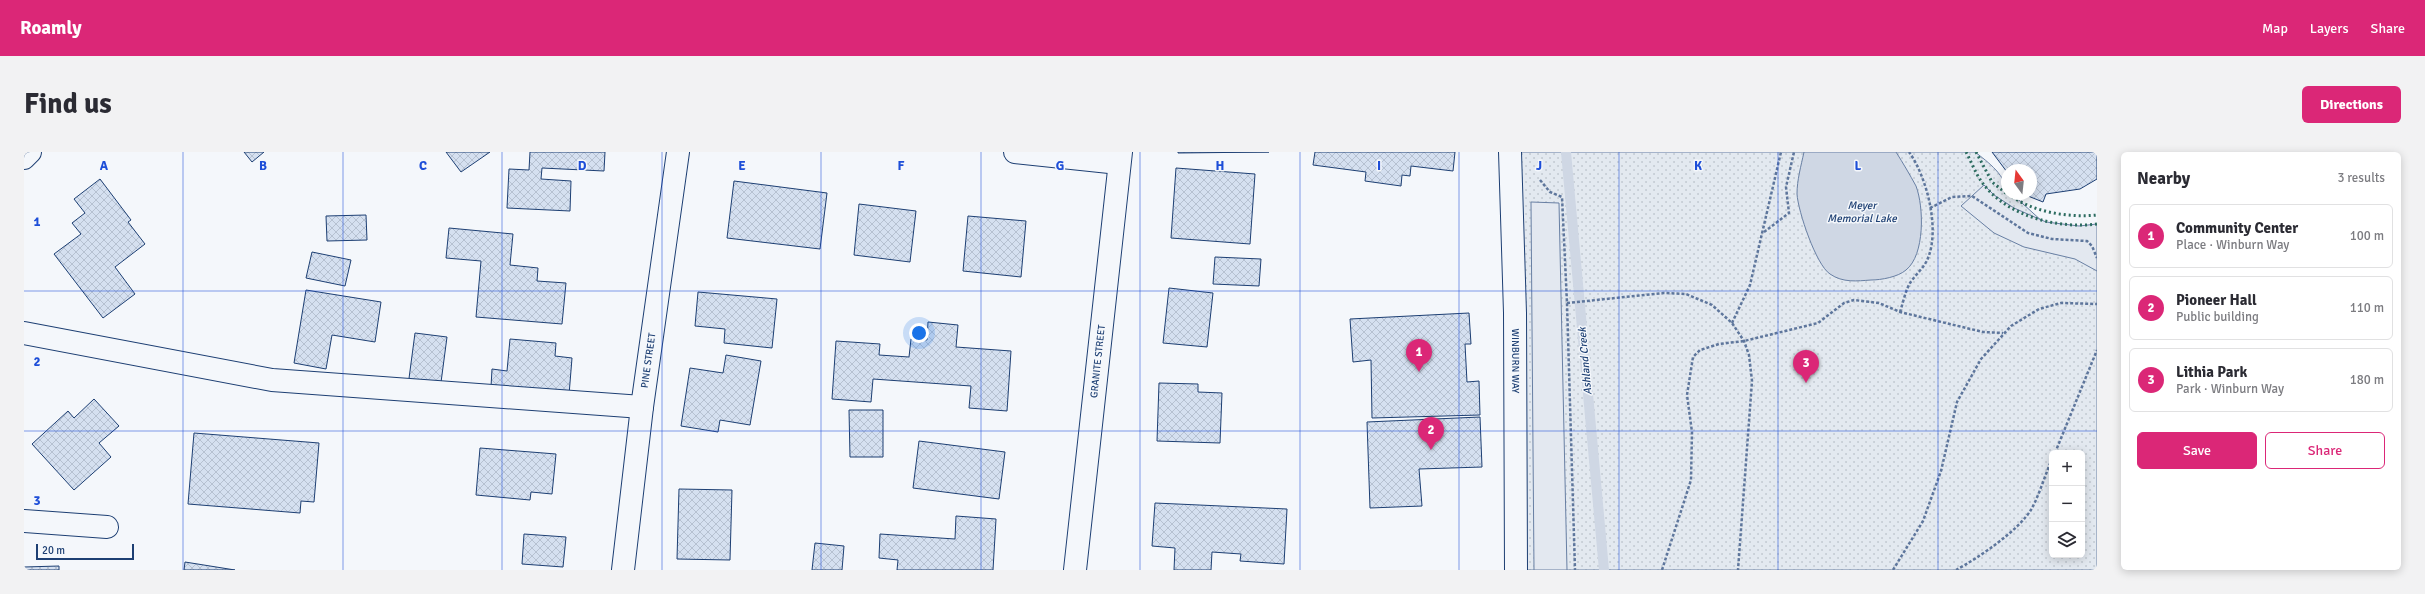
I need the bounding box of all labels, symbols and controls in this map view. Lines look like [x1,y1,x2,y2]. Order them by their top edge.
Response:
text: Roamly [20,16,82,40]
text: Map [2262,20,2288,37]
text: Layers [2310,20,2349,37]
text: Share [2371,20,2405,37]
button: Directions [2302,86,2401,123]
text: Find us [24,87,112,121]
text: A [100,158,109,174]
text: B [259,158,267,174]
text: C [419,158,427,174]
text: D [578,158,587,174]
text: E [738,158,746,174]
text: F [898,158,905,174]
text: G [1056,158,1064,174]
text: H [1216,158,1224,174]
text: I [1377,158,1381,174]
text: J [1536,158,1542,174]
text: K [1694,158,1702,174]
text: L [1855,158,1862,174]
north arrow [2001,164,2037,200]
text: Nearby [2137,168,2190,189]
text: 3 results [2337,170,2385,186]
water label: Meyer Memorial Lake [1827,199,1897,225]
text: 1 [33,214,41,230]
text: Community Center [2176,219,2298,237]
text: 1 [2147,228,2155,244]
text: 100 m [2350,228,2384,244]
text: Place · Winburn Way [2176,237,2289,253]
text: Pioneer Hall [2176,291,2257,309]
text: 2 [2147,300,2155,316]
text: 110 m [2350,300,2384,316]
text: Public building [2176,309,2259,325]
your location [909,323,929,343]
street label: GRANITE STREET [1088,324,1108,399]
water label: Ashland Creek [1575,325,1594,395]
street label: WINBURN WAY [1509,328,1521,393]
street label: PINE STREET [639,332,658,389]
pin: 1 [1406,339,1432,372]
pin: 3 [1793,350,1819,383]
text: 2 [33,354,41,370]
text: Lithia Park [2176,363,2247,381]
text: 3 [2147,372,2155,388]
text: 180 m [2350,372,2384,388]
text: Park · Winburn Way [2176,381,2284,397]
pin: 2 [1418,417,1444,450]
button: Save [2137,432,2257,469]
button: Share [2265,432,2385,469]
map controls [2049,450,2085,558]
button: + [2049,450,2085,486]
button: − [2049,486,2085,522]
text: 3 [33,493,41,509]
button: layers [2049,522,2085,558]
scale bar [36,542,134,561]
text: 20 m [42,544,65,557]

